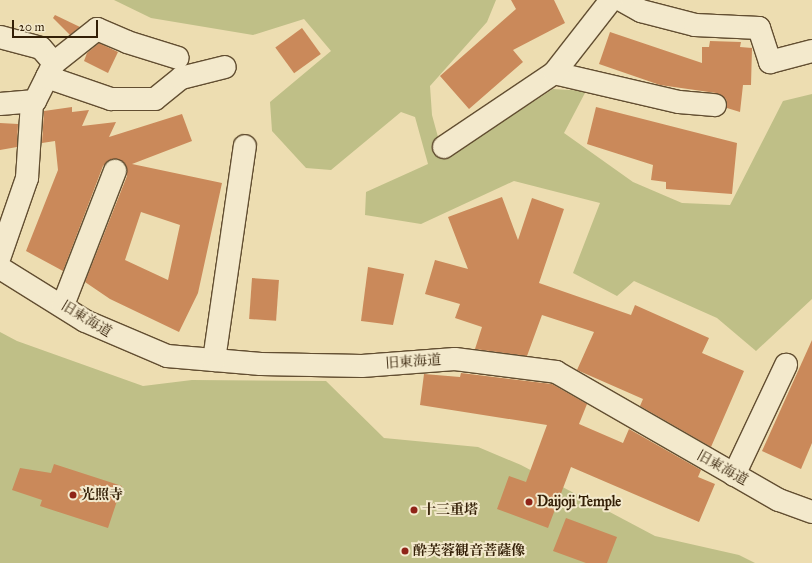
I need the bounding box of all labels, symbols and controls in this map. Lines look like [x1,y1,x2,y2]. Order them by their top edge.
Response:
scale bar [14,12,100,38]
text: 20 m [19,20,45,34]
street label: 旧東海道 [58,297,114,341]
street label: 旧東海道 [384,352,442,372]
street label: 旧東海道 [693,447,751,489]
place label: 光照寺 [81,487,123,503]
marker: 光照寺 [68,490,78,500]
place label: Daijoji Temple [537,494,621,510]
marker: Daijoji Temple [524,497,534,507]
place label: 十三重塔 [422,502,478,518]
marker: 十三重塔 [409,505,419,515]
place label: 酔芙蓉観音菩薩像 [413,543,525,559]
marker: 酔芙蓉観音菩薩像 [400,546,410,556]

